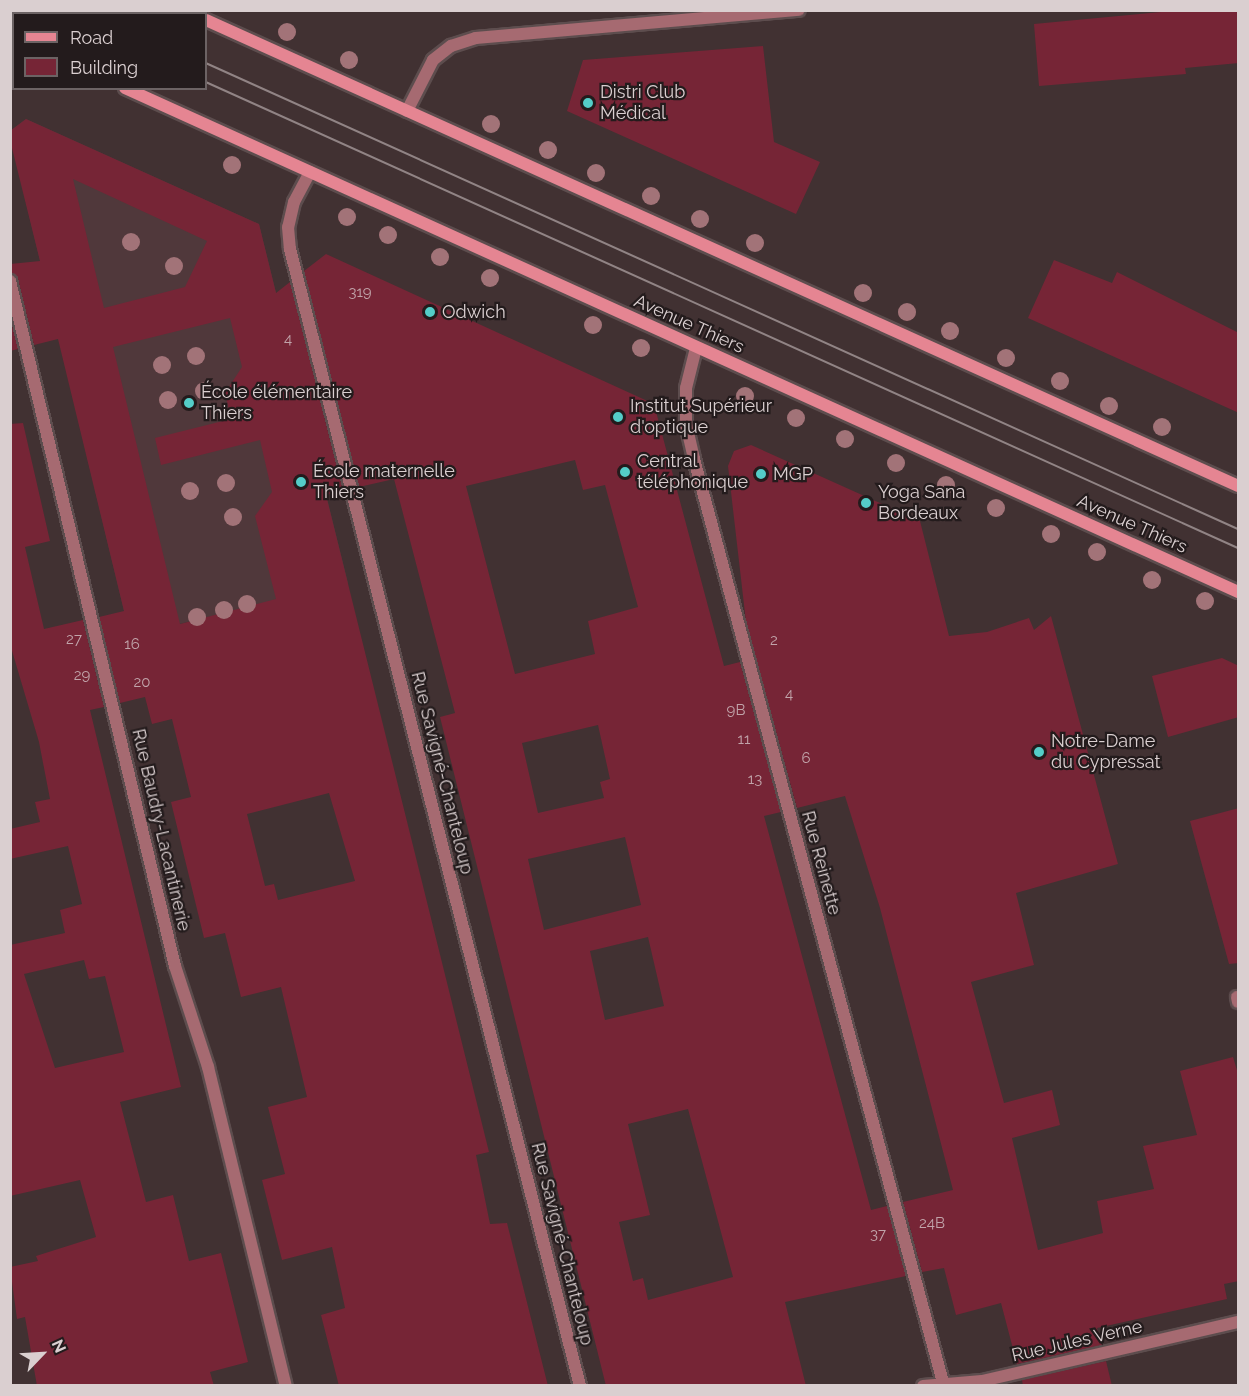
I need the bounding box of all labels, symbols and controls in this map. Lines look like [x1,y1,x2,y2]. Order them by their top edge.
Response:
legend [12,12,207,90]
text: Road [70,27,113,48]
text: Building [70,57,138,78]
place label: Distri Club Médical [600,82,685,124]
marker: Distri Club Médical [581,96,595,110]
house number: 319 [348,284,372,302]
street label: Avenue Thiers [630,290,748,358]
place label: Odwich [442,301,506,323]
marker: Odwich [423,305,437,319]
house number: 4 [284,331,292,349]
place label: École élémentaire Thiers [201,382,352,424]
marker: École élémentaire Thiers [182,396,196,410]
place label: Institut Supérieur d'optique [630,396,772,438]
marker: Institut Supérieur d'optique [611,410,625,424]
place label: Central téléphonique [637,451,748,494]
place label: École maternelle Thiers [313,461,455,504]
place label: MGP [773,463,813,485]
marker: Central téléphonique [618,465,632,479]
marker: MGP [754,467,768,481]
marker: École maternelle Thiers [294,475,308,489]
place label: Yoga Sana Bordeaux [878,482,965,524]
street label: Avenue Thiers [1073,490,1191,558]
marker: Yoga Sana Bordeaux [859,496,873,510]
house number: 27 [66,631,82,649]
house number: 2 [770,632,778,650]
house number: 16 [124,636,140,654]
house number: 29 [74,667,90,685]
street label: Rue Savigné-Chanteloup [406,669,478,877]
house number: 20 [134,674,150,692]
house number: 4 [785,686,793,704]
house number: 9B [727,702,745,720]
street label: Rue Baudry-Lacantinerie [127,727,195,933]
house number: 11 [738,731,750,749]
place label: Notre-Dame du Cypressat [1051,731,1160,774]
marker: Notre-Dame du Cypressat [1032,745,1046,759]
house number: 6 [801,750,811,768]
house number: 13 [748,771,762,789]
street label: Rue Reinette [797,809,845,917]
street label: Rue Savigné-Chanteloup [526,1140,598,1348]
house number: 24B [919,1215,945,1233]
house number: 37 [870,1226,886,1244]
street label: Rue Jules Verne [1009,1315,1145,1367]
north arrow [12,1324,72,1384]
text: N [48,1337,70,1356]

